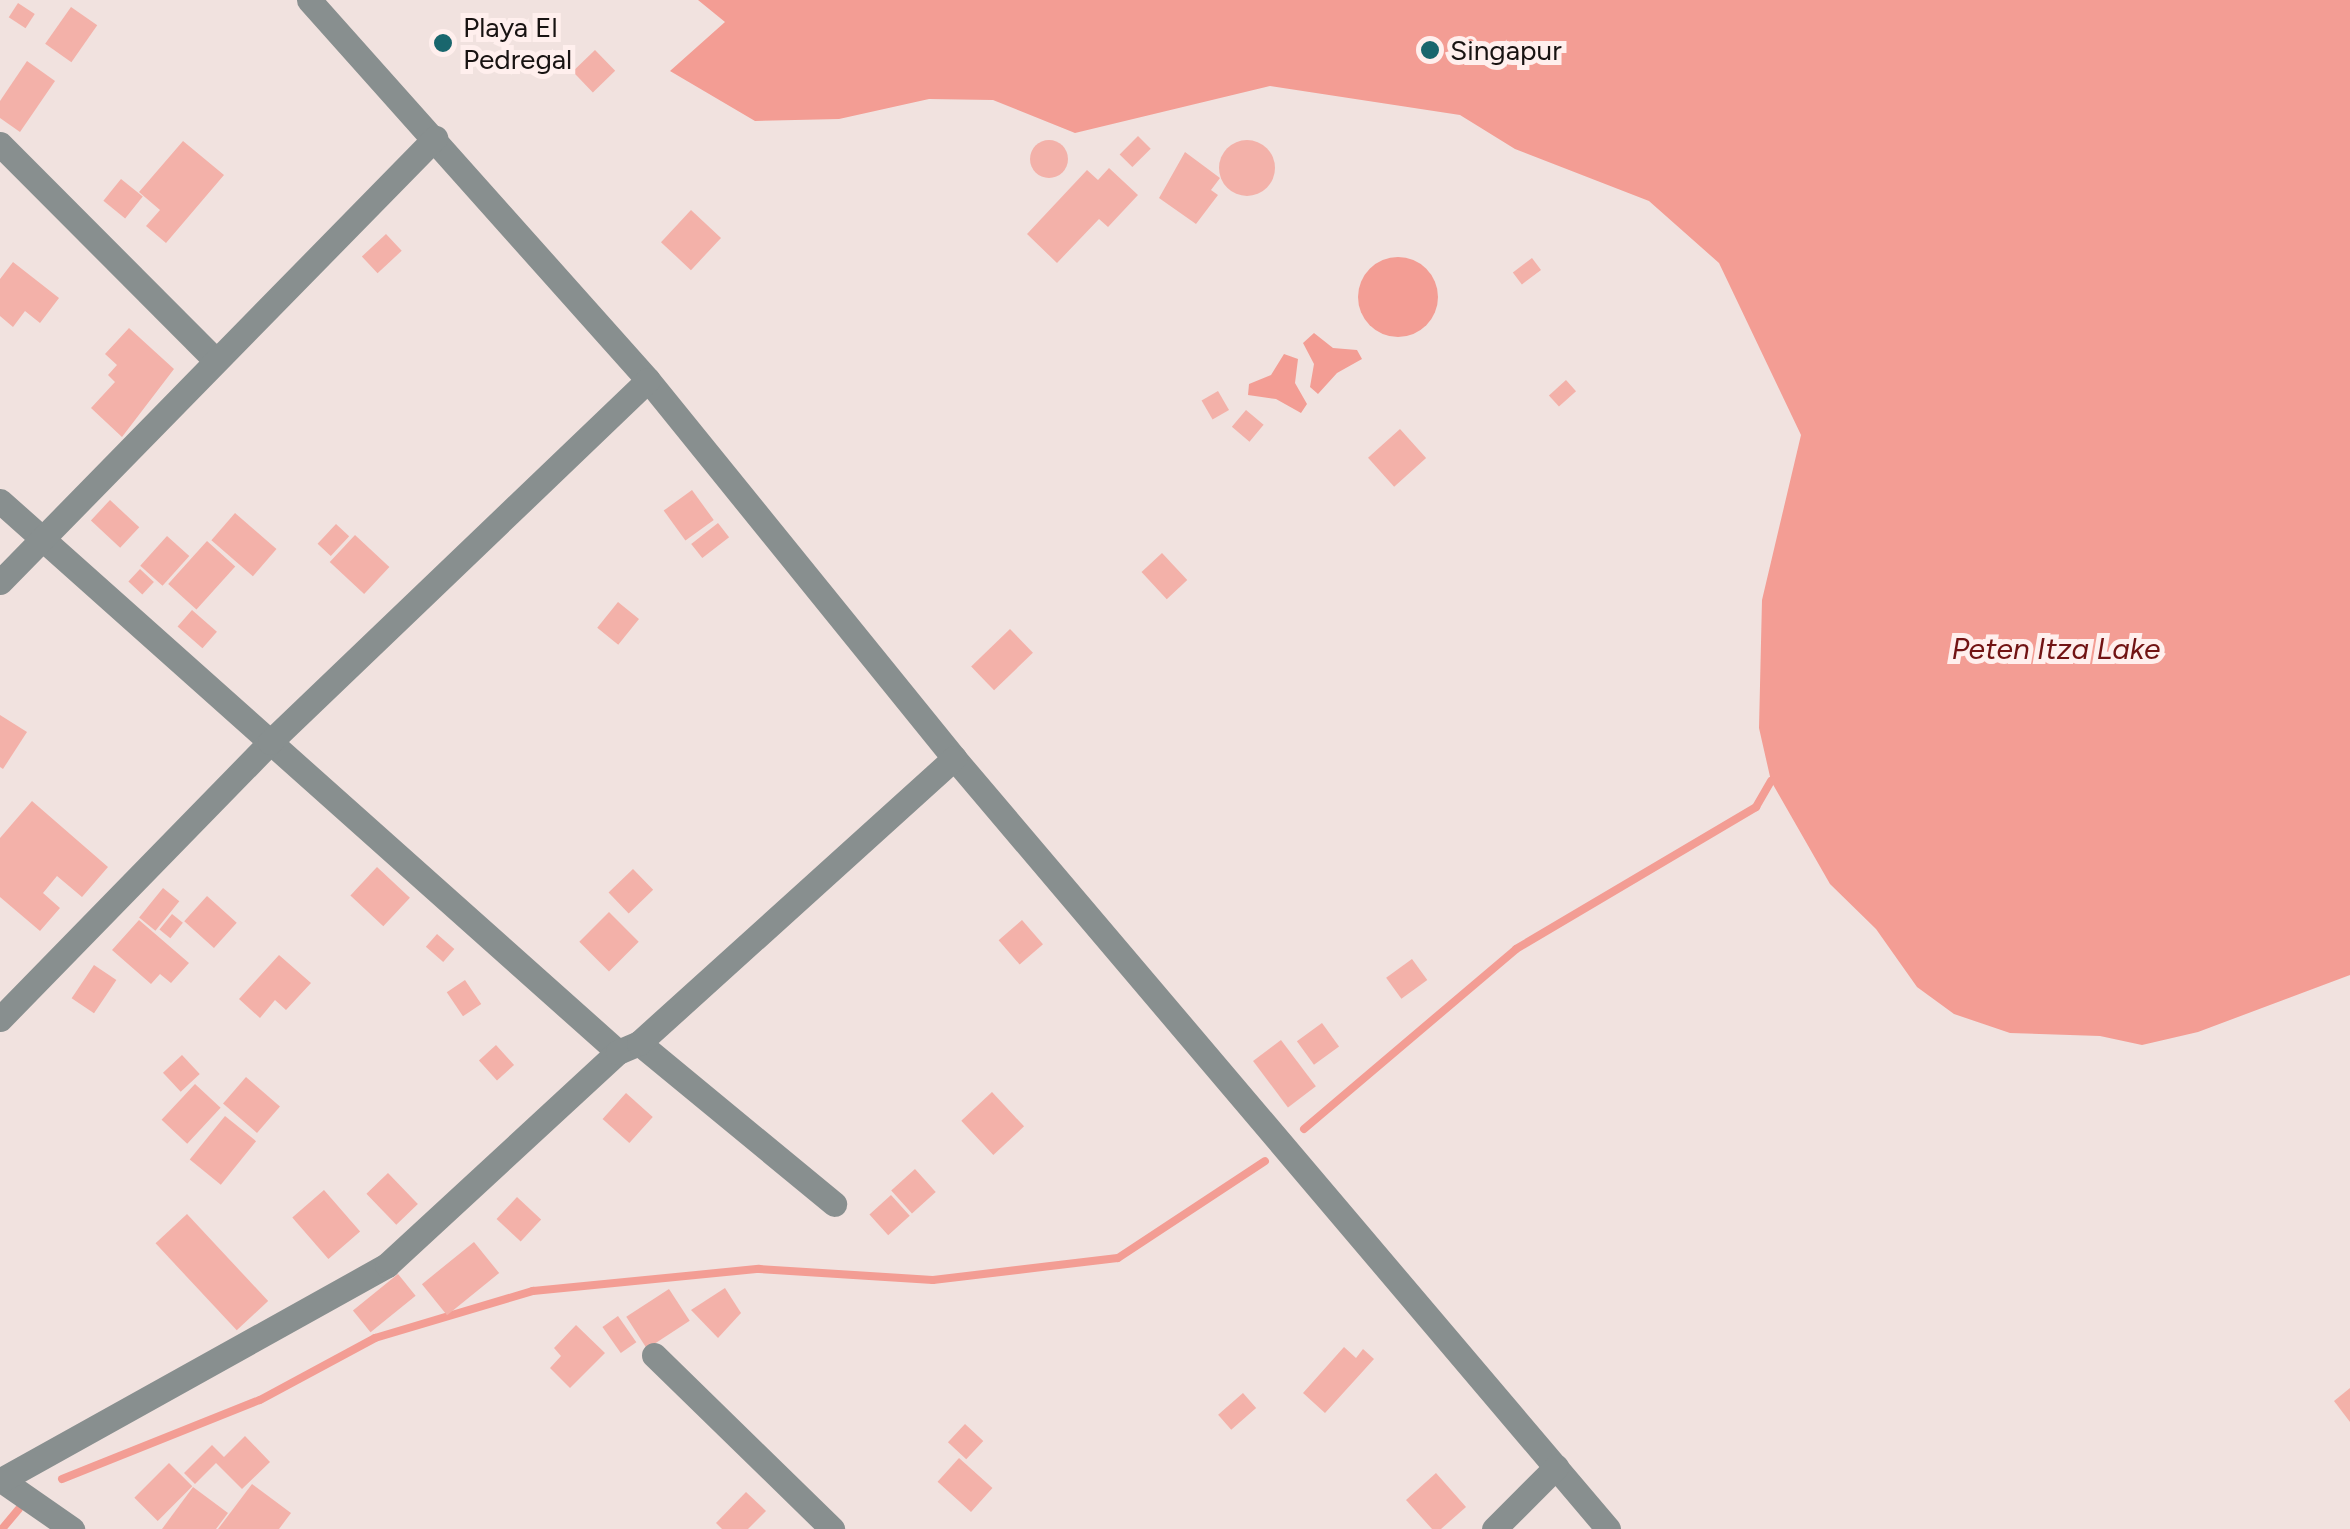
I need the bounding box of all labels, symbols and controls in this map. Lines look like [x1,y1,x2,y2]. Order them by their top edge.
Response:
place label: Playa El Pedregal [463,10,572,76]
marker: Playa El Pedregal [432,32,454,54]
place label: Singapur [1450,33,1562,67]
marker: Singapur [1419,39,1441,61]
water label: Peten Itza Lake [1952,631,2160,667]

